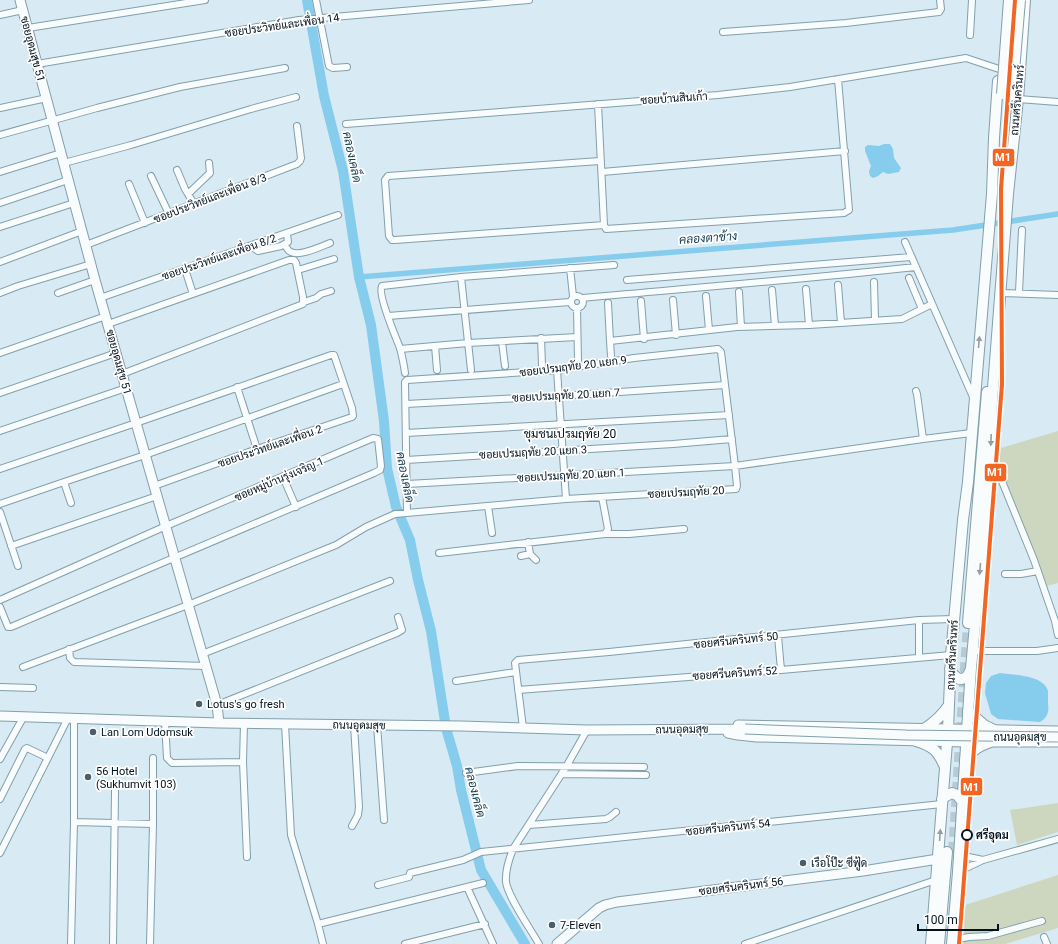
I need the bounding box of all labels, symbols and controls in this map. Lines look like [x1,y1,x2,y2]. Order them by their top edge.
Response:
street label: ซอยประวิทย์และเพื่อน 14 [223,6,340,40]
street label: ซอยอุดมสุข 51 [16,15,48,84]
street label: ถนนศรีนครินทร์ [1006,64,1027,136]
street label: ซอยบ้านสินเก้า [640,89,708,107]
water label: คลองเคล็ด [340,130,366,184]
line badge: M1 [992,148,1015,167]
text: M1 [995,151,1011,164]
street label: ซอยประวิทย์และเพื่อน 8/3 [150,166,269,226]
street label: ซอยประวิทย์และเพื่อน 8/2 [159,227,278,283]
water label: คลองตาช้าง [678,229,738,247]
street label: ซอยอุดมสุข 51 [101,328,134,397]
one-way arrow [976,336,983,348]
street label: ซอยเปรมฤทัย 20 แยก 9 [519,352,627,380]
street label: ซอยเปรมฤทัย 20 แยก 7 [512,385,620,405]
street label: ซอยประวิทย์และเพื่อน 2 [215,418,324,470]
district label: ชุมชนเปรมฤทัย 20 [524,427,617,443]
one-way arrow [988,434,994,447]
street label: ซอยเปรมฤทัย 20 แยก 3 [479,442,587,462]
water label: คลองเคล็ด [393,450,419,504]
street label: ซอยหมู่บ้านรุ่งเจริญ 1 [232,454,327,506]
line badge: M1 [984,463,1007,482]
street label: ซอยเปรมฤทัย 20 แยก 1 [517,465,625,485]
text: M1 [987,466,1003,479]
street label: ซอยเปรมฤทัย 20 [647,483,725,501]
one-way arrow [977,563,984,575]
street label: ถนนศรีนครินทร์ [942,619,961,691]
street label: ซอยศรีนครินทร์ 50 [693,628,779,651]
street label: ซอยศรีนครินทร์ 52 [692,662,778,683]
place label: Lotus's go fresh [207,698,285,711]
marker: Lotus's go fresh [194,699,204,709]
street label: ถนนอุดมสุข [332,719,386,734]
street label: ถนนอุดมสุข [655,723,709,738]
place label: Lan Lom Udomsuk [101,726,193,739]
marker: Lan Lom Udomsuk [88,727,98,737]
street label: ถนนอุดมสุข [993,731,1047,746]
place label: 56 Hotel (Sukhumvit 103) [96,765,177,791]
water label: คลองเคล็ด [462,765,490,819]
marker: 56 Hotel (Sukhumvit 103) [83,772,93,782]
line badge: M1 [960,777,983,796]
text: M1 [963,781,979,794]
street label: ซอยศรีนครินทร์ 54 [685,815,771,838]
place label: ศรีอุดม [976,827,1009,843]
one-way arrow [936,829,943,841]
marker: ศรีอุดม [961,829,973,841]
place label: เรือโป๊ะ ซีฟู้ด [811,855,867,871]
marker: เรือโป๊ะ ซีฟู้ด [798,858,808,868]
street label: ซอยศรีนครินทร์ 56 [698,873,784,898]
scale bar [918,906,998,932]
text: 100 m [924,913,958,927]
place label: 7-Eleven [560,919,601,932]
marker: 7-Eleven [547,920,557,930]

